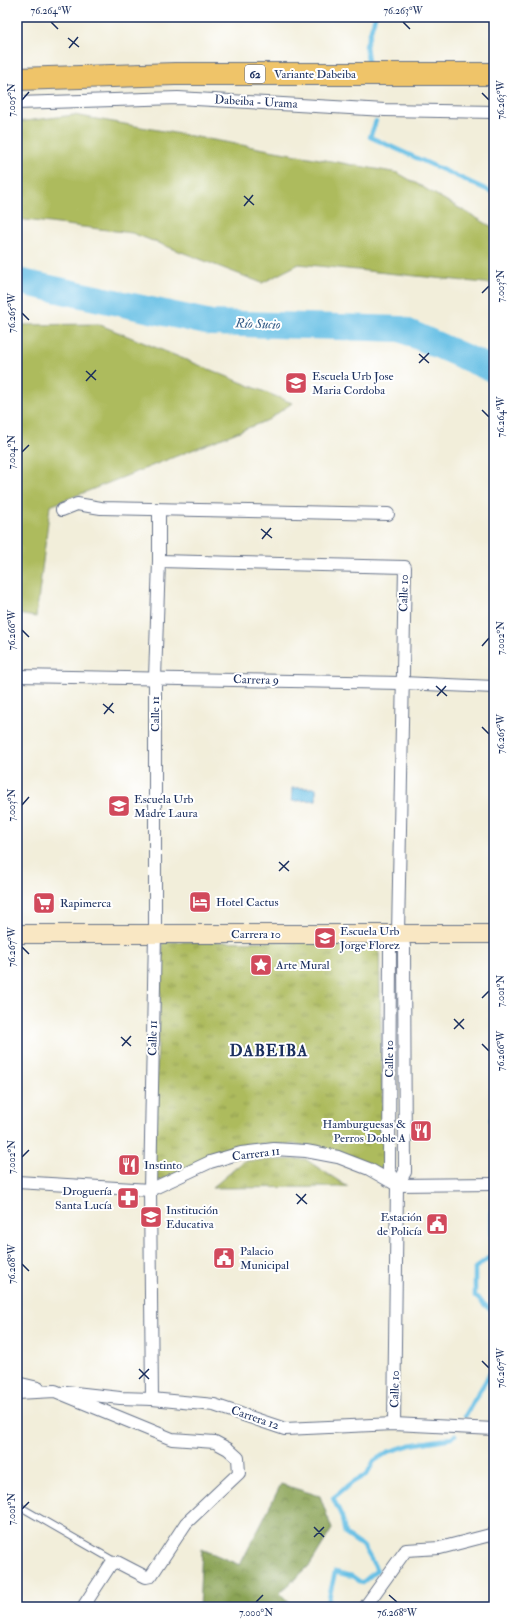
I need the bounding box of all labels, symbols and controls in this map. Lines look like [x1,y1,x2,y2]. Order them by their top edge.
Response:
text: 76.264°W [31,5,72,17]
text: 76.263°W [383,5,423,17]
road number: 62 [245,65,265,83]
street label: Variante Dabeiba [274,67,357,82]
text: 76.263°W [495,80,507,120]
text: 7.005°N [6,83,18,117]
street label: Dabeiba - Urama [214,92,299,112]
text: 7.003°N [495,270,507,302]
text: 76.265°W [6,292,18,333]
water label: Río Sucio [234,315,281,333]
place label: Escuela Urb Jose Maria Cordoba [312,369,394,398]
school or university icon: Escuela Urb Jose Maria Cordoba [283,370,309,396]
text: 76.264°W [495,396,507,437]
text: 7.004°N [6,435,18,469]
street label: Calle 10 [396,574,412,612]
text: 76.266°W [6,609,18,650]
text: 7.002°N [495,621,507,655]
street label: Carrera 9 [233,672,279,688]
street label: Calle 11 [148,696,163,732]
text: 76.265°W [495,713,507,754]
text: 7.003°N [6,789,18,821]
place label: Escuela Urb Madre Laura [134,792,199,821]
school or university icon: Escuela Urb Madre Laura [106,793,132,819]
hotel icon: Hotel Cactus [187,889,213,915]
supermarket icon: Rapimerca [31,890,57,916]
place label: Hotel Cactus [216,895,279,910]
place label: Rapimerca [60,896,112,911]
place label: Escuela Urb Jorge Florez [339,924,400,953]
school or university icon: Escuela Urb Jorge Florez [312,925,338,951]
text: 76.267°W [6,926,18,967]
street label: Carrera 10 [231,927,281,942]
place icon: Arte Mural [248,952,274,978]
place label: Arte Mural [275,958,330,973]
text: 7.001°N [495,975,507,1007]
street label: Calle 11 [145,1020,161,1056]
text: 76.266°W [495,1030,507,1071]
street label: Calle 10 [382,1040,397,1078]
district label: DABEIBA [230,1041,308,1061]
place label: Hamburguesas & Perros Doble A [323,1117,406,1146]
restaurant icon: Hamburguesas & Perros Doble A [408,1118,434,1144]
text: 7.002°N [6,1140,18,1174]
street label: Carrera 11 [231,1144,281,1164]
restaurant icon: Instinto [116,1152,142,1178]
place label: Instinto [144,1158,182,1173]
place label: Droguería Santa Lucía [55,1184,113,1213]
pharmacy icon: Droguería Santa Lucía [115,1185,141,1211]
place label: Institución Educativa [166,1203,218,1232]
school or university icon: Institución Educativa [138,1204,164,1230]
place label: Estación de Policía [377,1210,423,1239]
public building icon: Estación de Policía [424,1211,450,1237]
text: 76.268°W [6,1243,18,1284]
place label: Palacio Municipal [240,1244,289,1273]
public building icon: Palacio Municipal [211,1245,237,1271]
text: 76.267°W [495,1347,507,1388]
street label: Calle 10 [387,1370,403,1408]
street label: Carrera 12 [229,1403,281,1433]
text: 7.001°N [6,1493,18,1525]
text: 7.000°N [239,1607,273,1619]
text: 76.268°W [377,1607,418,1619]

